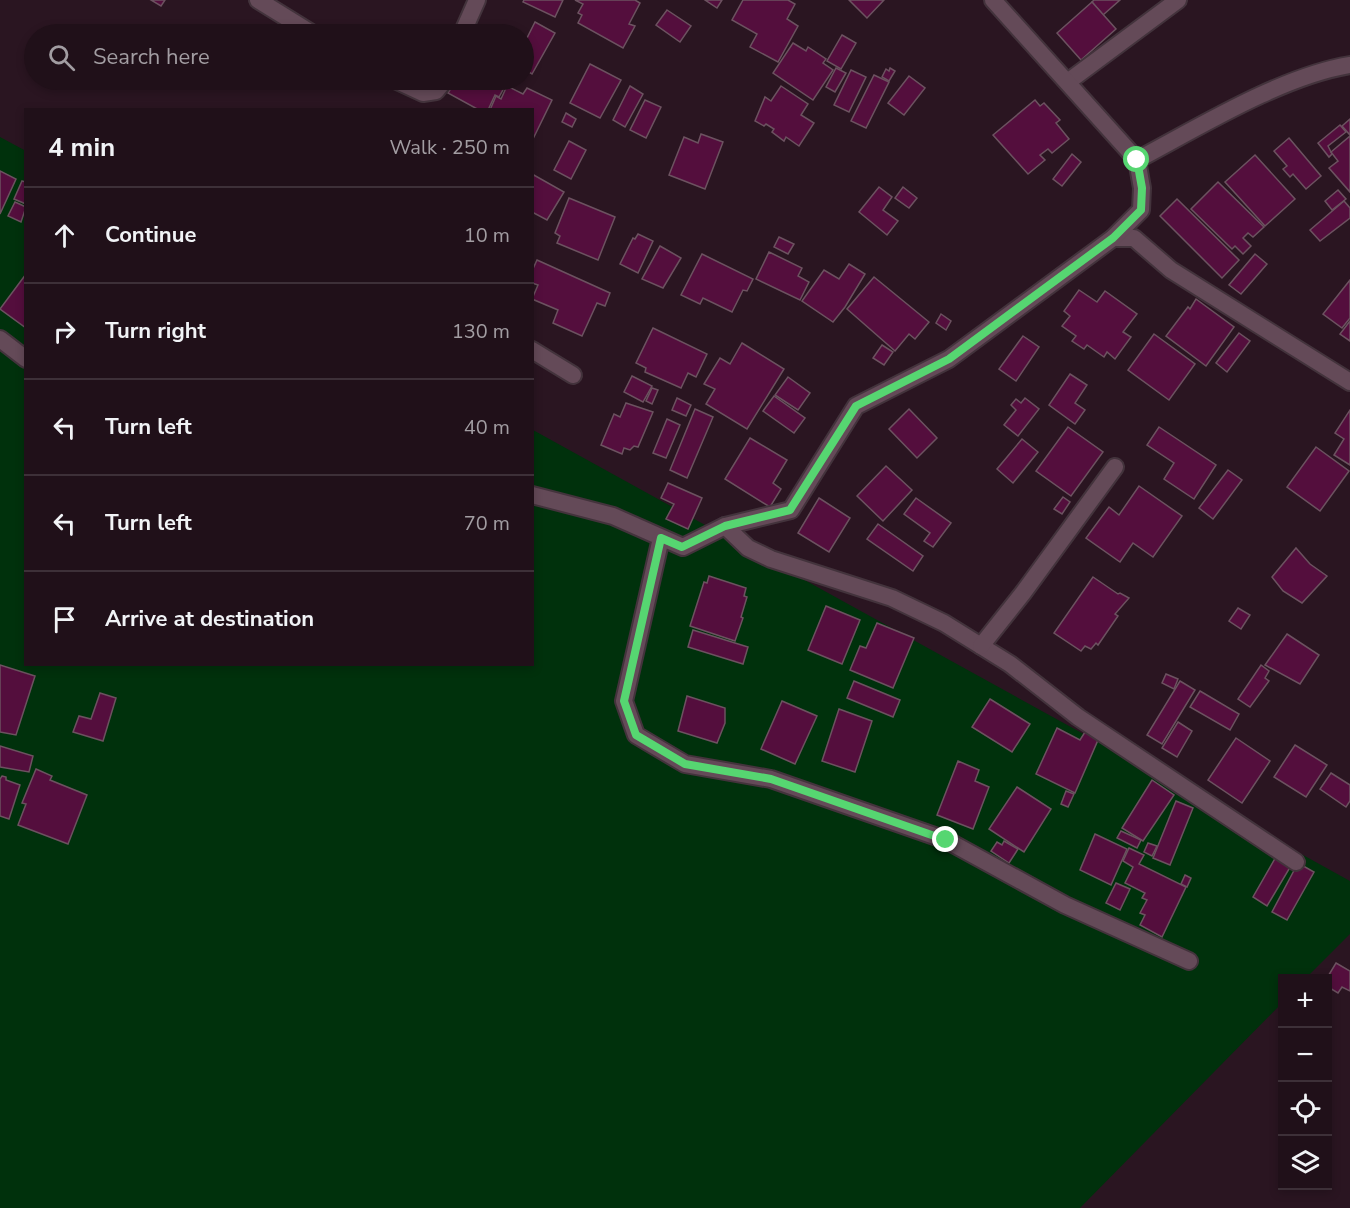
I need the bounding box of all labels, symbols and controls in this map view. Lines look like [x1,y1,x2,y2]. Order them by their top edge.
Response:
search box [24,24,534,90]
icon: search [45,41,78,74]
text: Search here [93,42,210,72]
text: 4 min [48,130,115,165]
text: Walk · 250 m [390,134,510,161]
route start [1123,146,1149,172]
icon: ahead [48,219,81,252]
text: Continue [105,220,196,250]
text: 10 m [464,222,510,249]
icon: right [48,315,81,348]
text: Turn right [105,316,206,346]
text: 130 m [452,318,510,345]
icon: left [48,411,81,444]
text: Turn left [105,412,192,442]
text: 40 m [464,414,510,441]
icon: left [48,507,81,540]
text: Turn left [105,508,192,538]
text: 70 m [464,510,510,537]
icon: arrive [48,603,81,636]
text: Arrive at destination [105,604,314,634]
route end [932,826,958,852]
map controls [1278,974,1332,1190]
button: + [1278,974,1332,1028]
button: − [1278,1028,1332,1082]
button: locate [1278,1082,1332,1136]
button: layers [1278,1136,1332,1190]

